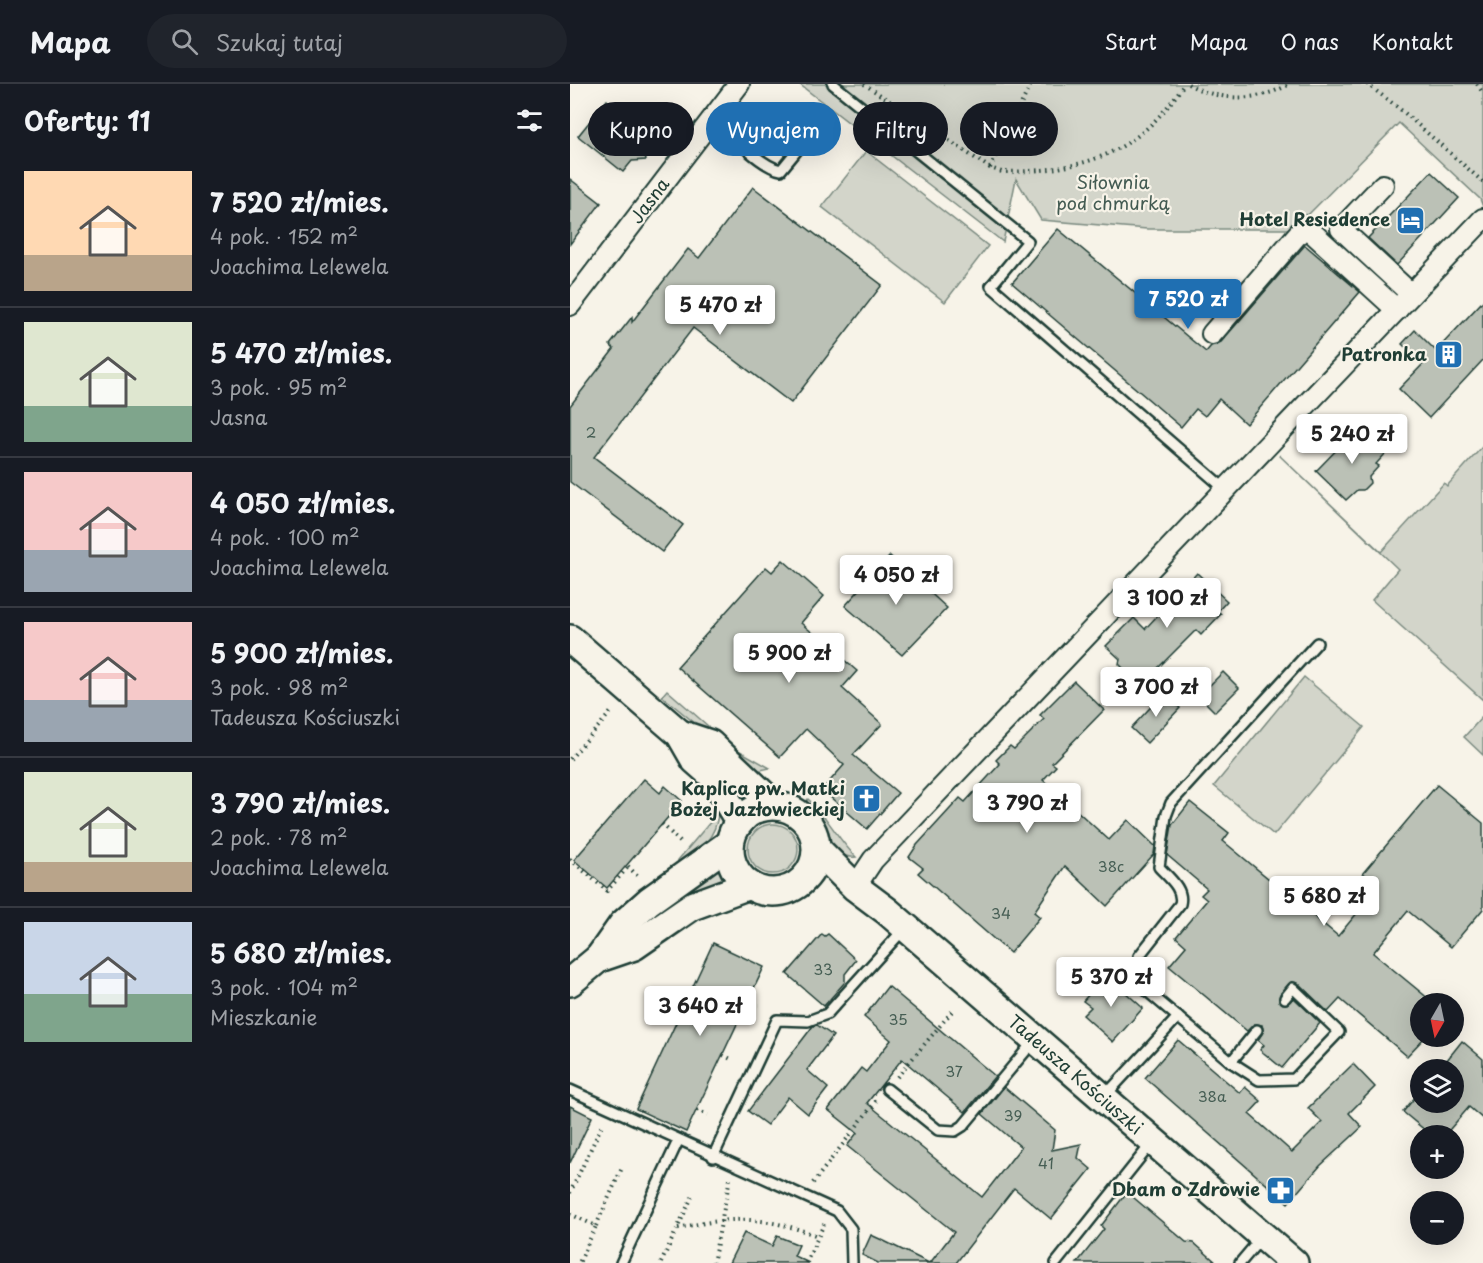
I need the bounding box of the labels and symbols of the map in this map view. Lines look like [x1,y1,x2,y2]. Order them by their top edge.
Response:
park label: Siłownia pod chmurką [1056,168,1171,216]
street label: Jasna [622,171,676,229]
hotel icon: Hotel Resiedence [1395,204,1427,236]
place label: Hotel Resiedence [1239,205,1390,232]
pin: 7 520 zł [1126,279,1250,330]
pin: 5 470 zł [658,285,782,336]
building icon: Patronka [1432,339,1464,371]
place label: Patronka [1341,340,1427,367]
pin: 5 240 zł [1290,414,1414,465]
house number: 2 [586,420,596,443]
pin: 4 050 zł [834,555,958,606]
pin: 3 100 zł [1105,578,1229,629]
pin: 5 900 zł [727,633,851,684]
pin: 3 700 zł [1094,667,1218,718]
place label: Kaplica pw. Matki Bożej Jazłowieckiej [670,774,845,822]
church icon: Kaplica pw. Matki Bożej Jazłowieckiej [850,783,882,815]
pin: 3 790 zł [965,783,1089,834]
house number: 38c [1098,854,1124,877]
pin: 5 680 zł [1262,876,1386,927]
house number: 34 [991,901,1011,924]
house number: 33 [813,957,833,980]
pin: 5 370 zł [1049,957,1173,1008]
pin: 3 640 zł [638,986,762,1037]
north arrow [1410,993,1464,1047]
house number: 35 [888,1007,908,1030]
street label: Tadeusza Kościuszki [1003,1008,1149,1140]
house number: 37 [945,1059,963,1082]
house number: 38a [1198,1084,1227,1107]
house number: 39 [1004,1103,1022,1126]
house number: 41 [1038,1151,1054,1174]
pharmacy icon: Dbam o Zdrowie [1265,1174,1297,1206]
place label: Dbam o Zdrowie [1112,1175,1260,1202]

